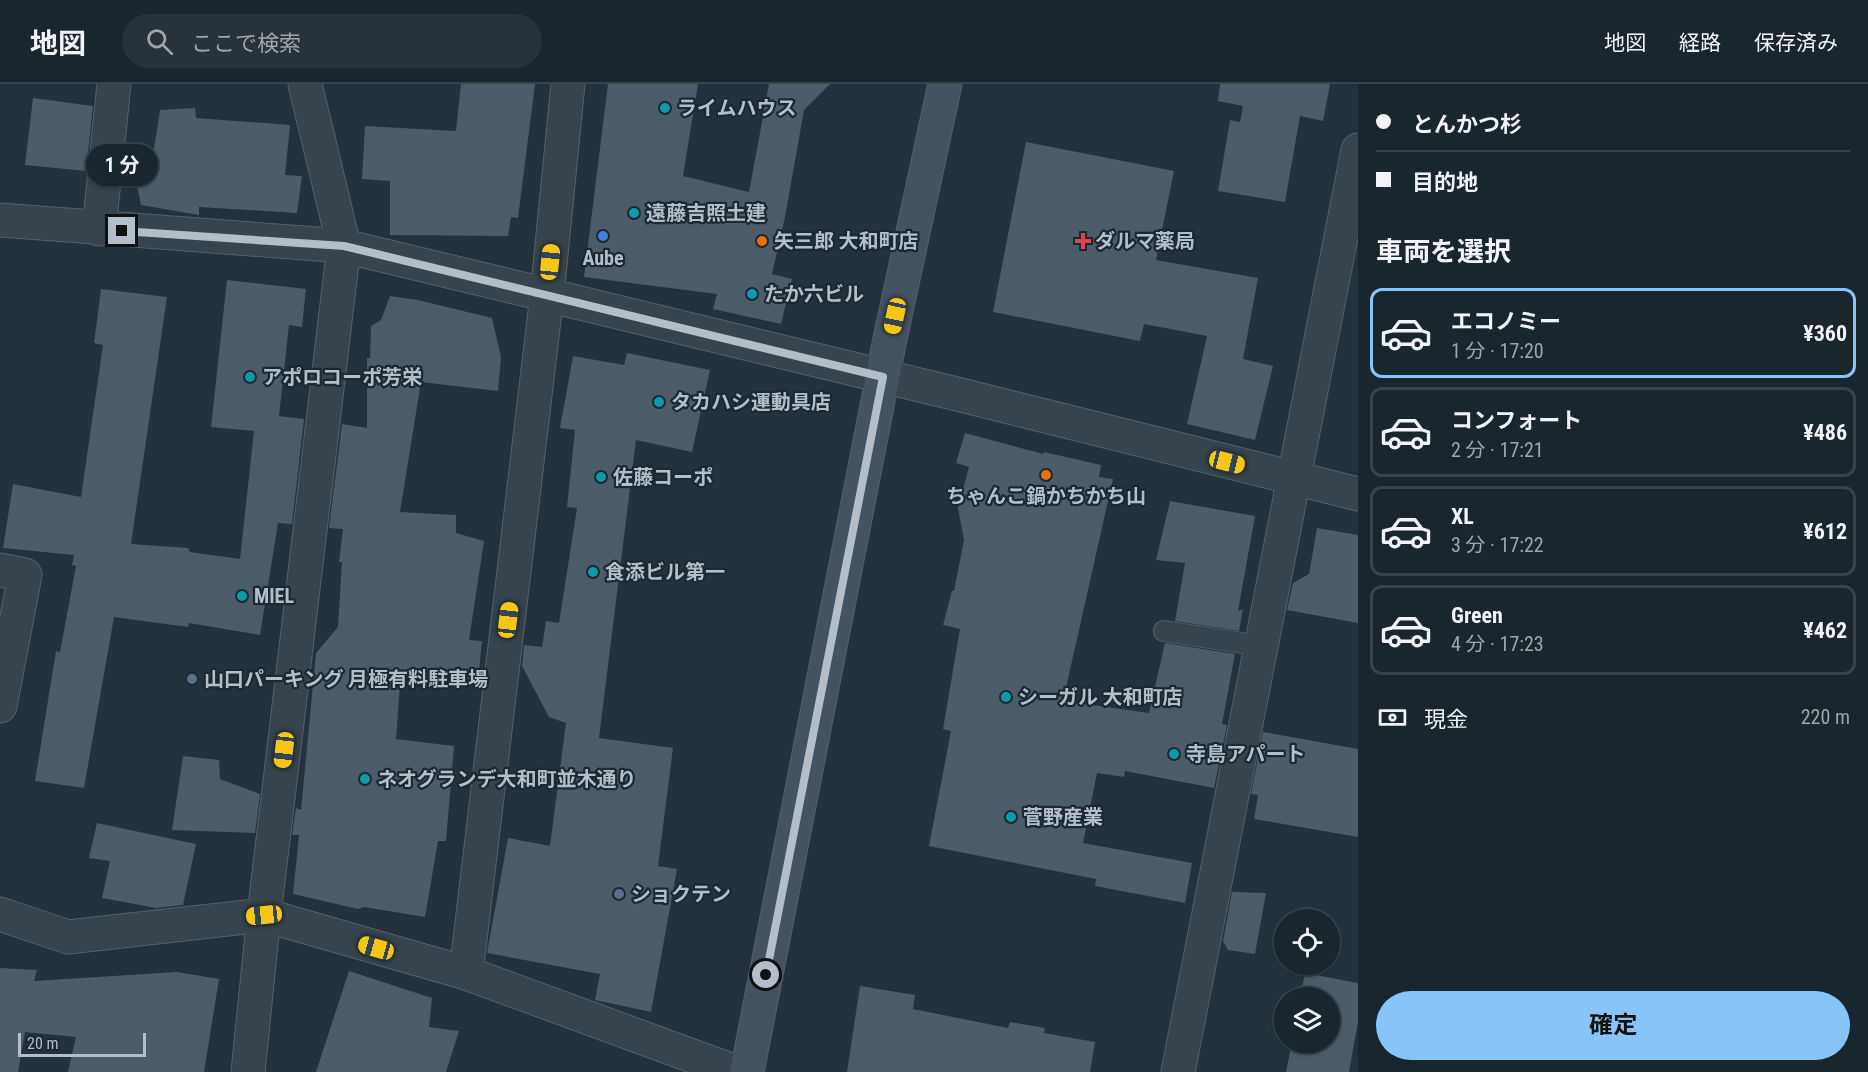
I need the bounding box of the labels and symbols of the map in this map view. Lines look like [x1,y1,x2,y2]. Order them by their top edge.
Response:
place label: ライムハウス [677,96,797,120]
marker: ライムハウス [658,101,672,115]
callout: 1 分 [86,144,158,186]
place label: 遠藤吉照土建 [646,201,766,225]
marker: 遠藤吉照土建 [627,206,641,220]
route end [108,217,135,244]
marker: Aube [596,229,610,243]
place label: 矢三郎 大和町店 [774,229,919,253]
place label: ダルマ薬局 [1095,229,1195,253]
marker: 矢三郎 大和町店 [755,234,769,248]
marker: ダルマ薬局 [1076,234,1090,248]
car [539,243,561,281]
place label: Aube [582,246,624,270]
place label: たか六ビル [764,282,864,306]
marker: たか六ビル [745,287,759,301]
car [882,297,908,335]
place label: アポロコーポ芳栄 [262,365,422,389]
marker: アポロコーポ芳栄 [243,370,257,384]
place label: タカハシ運動具店 [671,390,831,414]
marker: タカハシ運動具店 [652,395,666,409]
car [1207,449,1247,475]
place label: 佐藤コーポ [613,465,713,489]
marker: ちゃんこ鍋かちかち山 [1039,468,1053,482]
marker: 佐藤コーポ [594,470,608,484]
place label: ちゃんこ鍋かちかち山 [946,484,1146,508]
place label: 食添ビル第一 [605,560,725,584]
marker: 食添ビル第一 [586,565,600,579]
place label: MIEL [254,584,294,608]
marker: MIEL [235,589,249,603]
car [497,601,519,639]
place label: 山口パーキング 月極有料駐車場 [204,667,488,691]
marker: 山口パーキング 月極有料駐車場 [185,672,199,686]
place label: シーガル 大和町店 [1018,685,1183,709]
marker: シーガル 大和町店 [999,690,1013,704]
car [273,731,295,769]
place label: 寺島アパート [1186,742,1306,766]
marker: 寺島アパート [1167,747,1181,761]
place label: ネオグランデ大和町並木通り [377,767,637,791]
marker: ネオグランデ大和町並木通り [358,772,372,786]
place label: 菅野産業 [1023,805,1103,829]
marker: 菅野産業 [1004,810,1018,824]
place label: ショクテン [631,882,731,906]
marker: ショクテン [612,887,626,901]
car [245,904,283,926]
car [356,934,396,962]
route start [752,961,779,988]
scale bar [18,1030,146,1058]

